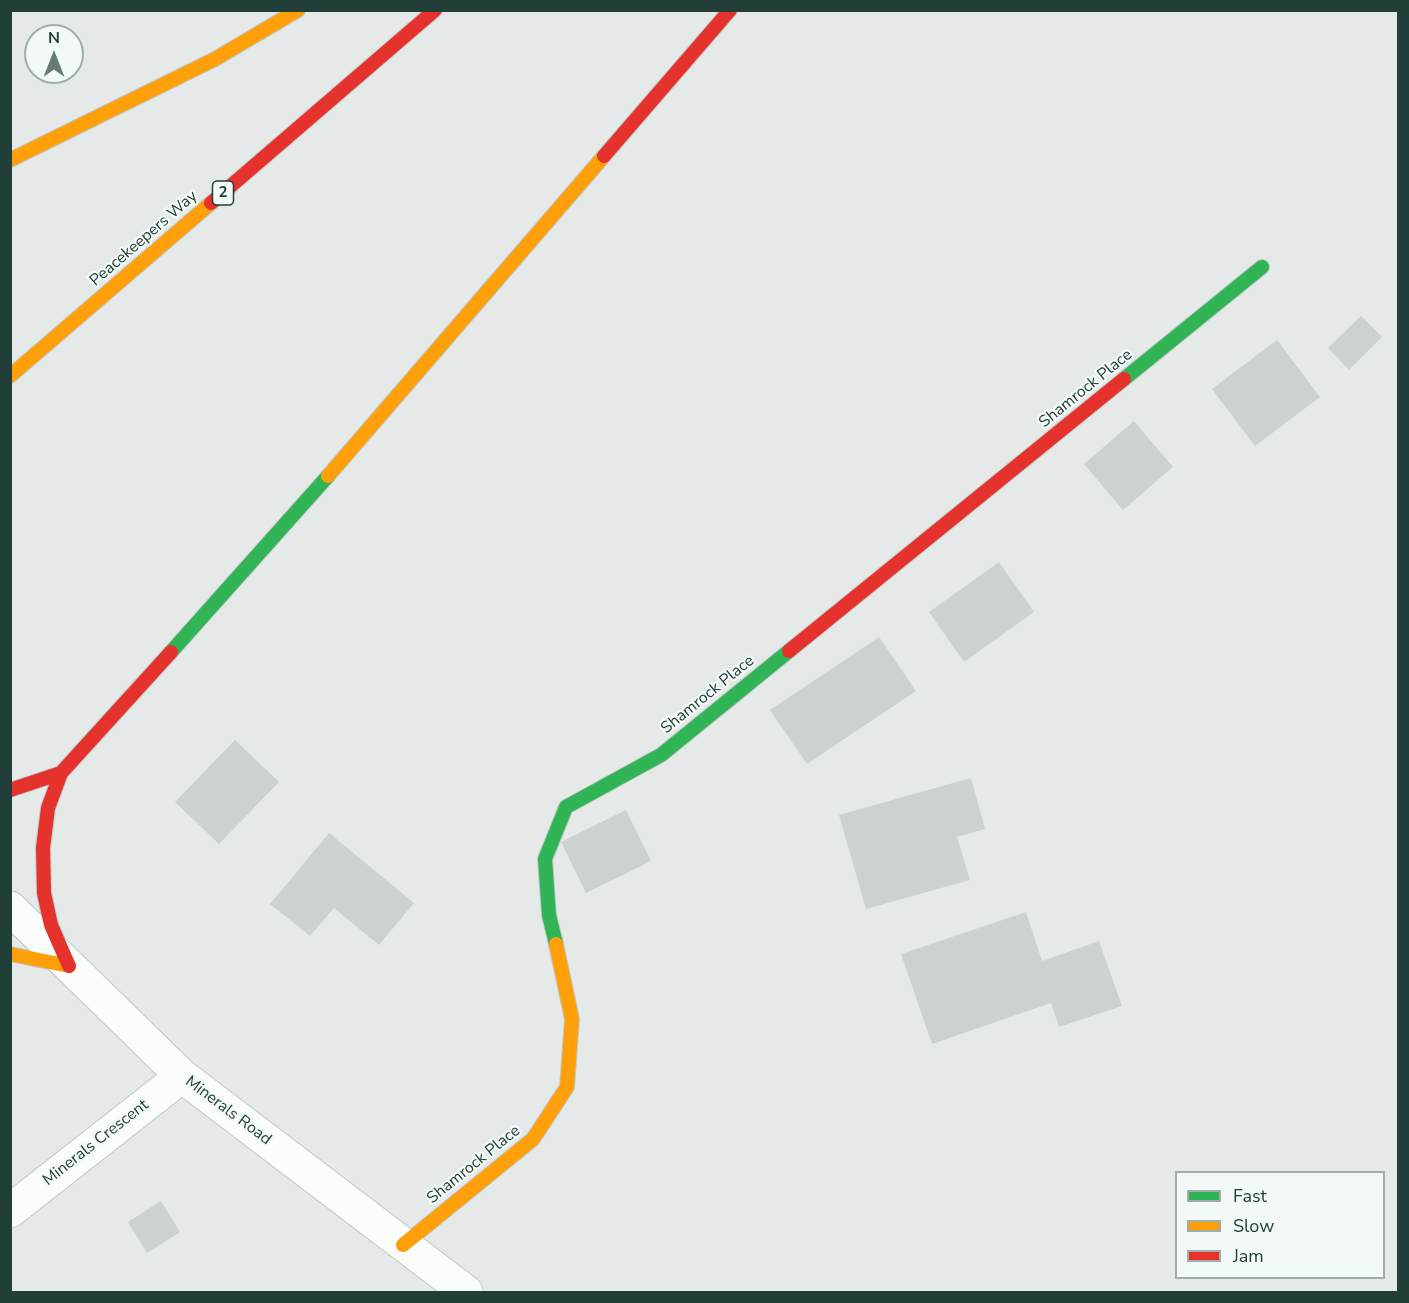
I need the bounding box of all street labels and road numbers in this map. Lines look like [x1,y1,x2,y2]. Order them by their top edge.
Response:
road number: 2 [212,181,234,205]
street label: Peacekeepers Way [86,187,202,291]
street label: Shamrock Place [1036,346,1136,432]
street label: Shamrock Place [658,652,758,738]
street label: Minerals Road [181,1072,275,1150]
street label: Minerals Crescent [39,1096,153,1190]
street label: Shamrock Place [424,1122,524,1208]

